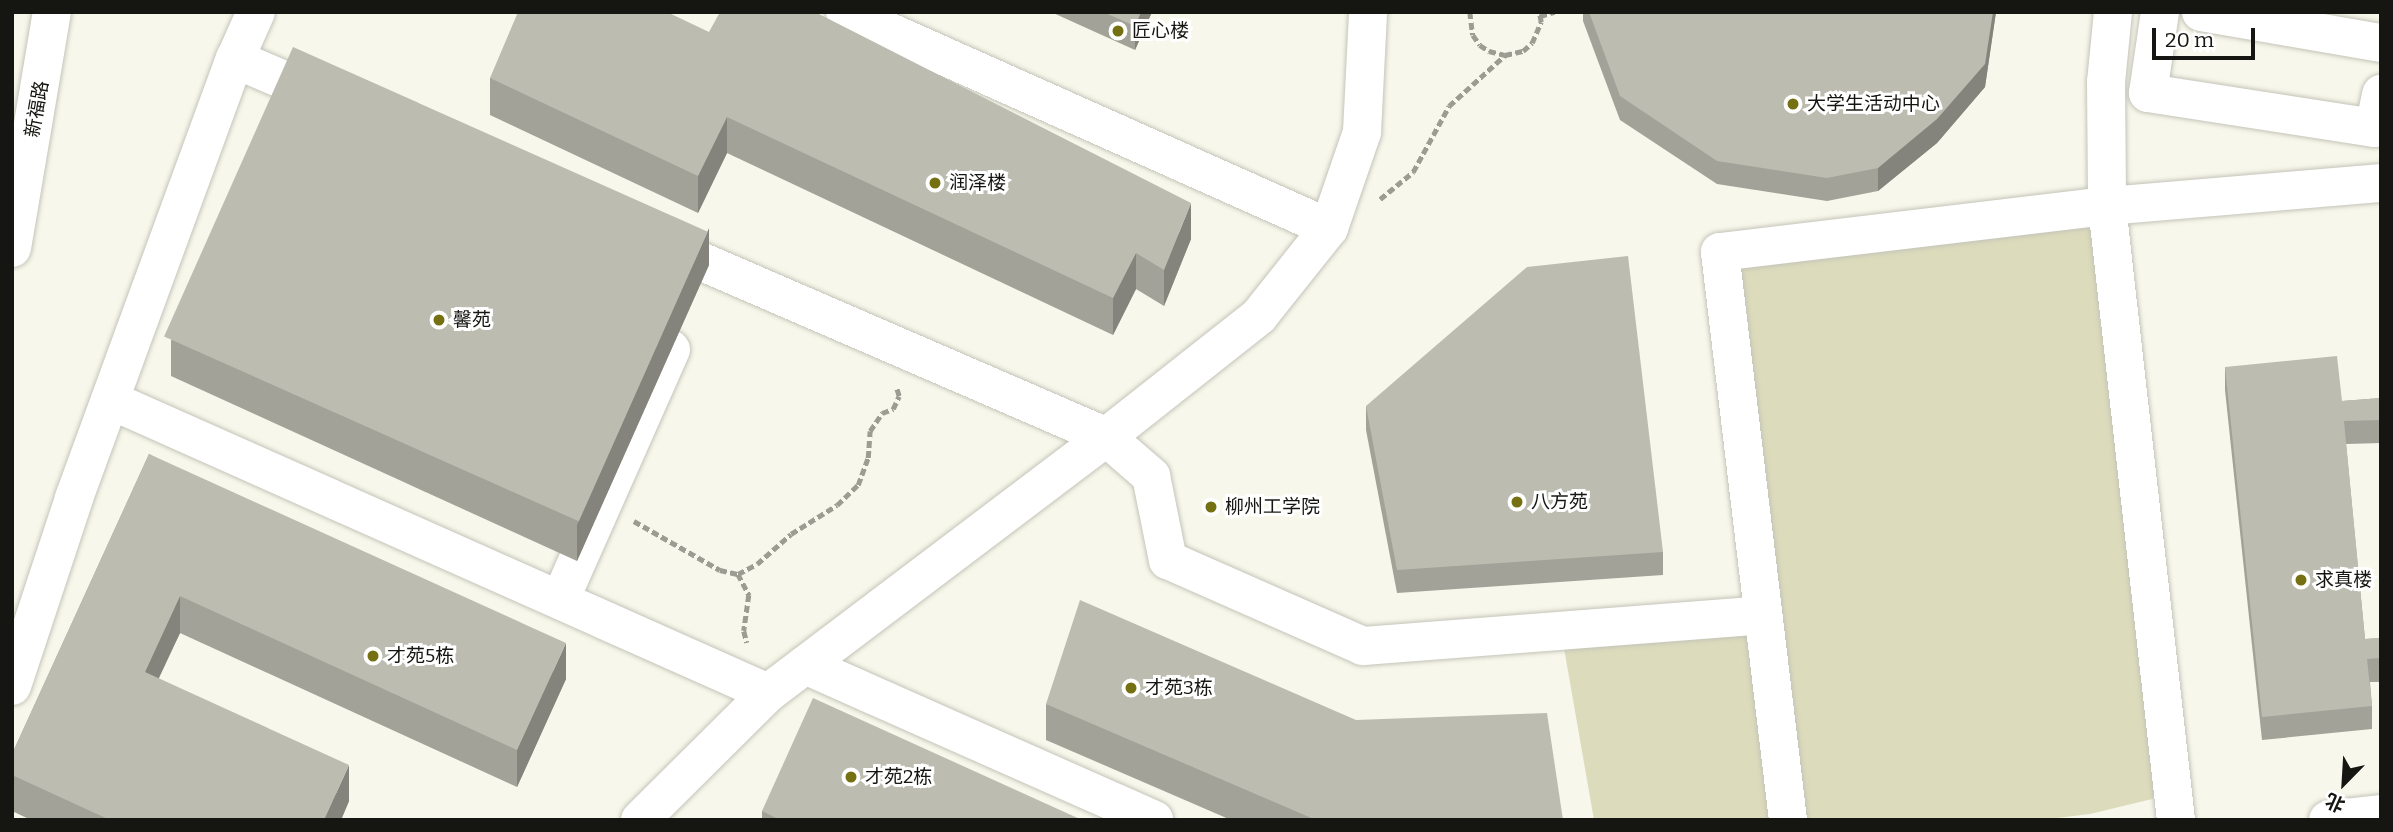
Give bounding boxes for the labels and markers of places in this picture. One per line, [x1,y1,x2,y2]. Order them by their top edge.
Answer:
place label: 匠心楼 [1132,20,1189,42]
marker: 匠心楼 [1110,23,1126,39]
place label: 大学生活动中心 [1807,93,1940,115]
marker: 大学生活动中心 [1785,96,1801,112]
place label: 润泽楼 [949,172,1006,194]
marker: 润泽楼 [927,175,943,191]
place label: 馨苑 [453,309,491,331]
marker: 馨苑 [431,312,447,328]
place label: 八方苑 [1531,491,1588,513]
marker: 八方苑 [1509,494,1525,510]
place label: 柳州工学院 [1225,496,1320,518]
marker: 柳州工学院 [1203,499,1219,515]
place label: 求真楼 [2315,569,2372,591]
marker: 求真楼 [2293,572,2309,588]
place label: 才苑5栋 [387,645,454,667]
marker: 才苑5栋 [365,648,381,664]
place label: 才苑3栋 [1145,677,1213,699]
marker: 才苑3栋 [1123,680,1139,696]
place label: 才苑2栋 [865,766,932,788]
marker: 才苑2栋 [843,769,859,785]

